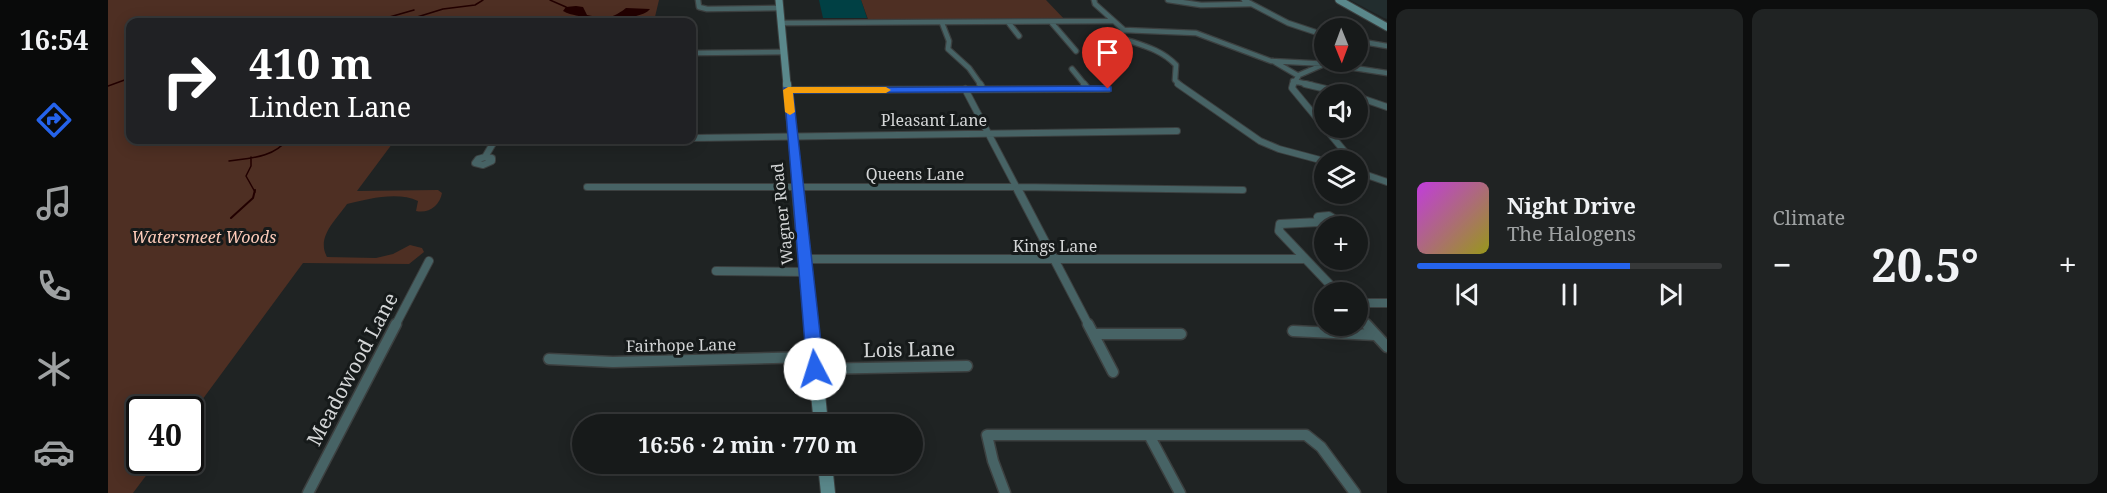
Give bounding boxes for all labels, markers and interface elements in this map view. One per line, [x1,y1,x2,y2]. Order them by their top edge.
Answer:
north arrow [1314,18,1368,72]
map controls [1314,18,1368,336]
text: 16:54 [19,21,89,58]
pin [1082,27,1133,89]
text: 410 m [249,34,373,91]
icon: arrive [1091,36,1124,69]
icon: right [150,42,228,120]
button: sound [1314,84,1368,138]
text: Linden Lane [249,88,411,125]
icon: directions [33,99,75,141]
street label: Pleasant Lane [881,109,987,131]
button: layers [1314,150,1368,204]
street label: Wagner Road [766,162,798,266]
street label: Queens Lane [866,163,964,185]
icon: music [33,182,75,224]
text: Night Drive [1507,190,1636,220]
text: Climate [1773,204,1845,231]
button: + [1314,216,1368,270]
text: The Halogens [1507,220,1636,247]
park label: Watersmeet Woods [132,226,276,248]
text: 20.5° [1871,234,1979,295]
street label: Kings Lane [1013,235,1097,257]
text: − [1773,242,1792,287]
text: + [2059,242,2077,287]
icon: phone [33,265,75,307]
icon: previous [1451,278,1484,311]
icon: pause [1553,278,1586,311]
icon: next [1654,278,1687,311]
button: − [1314,282,1368,336]
street label: Meadowood Lane [300,288,404,450]
street label: Fairhope Lane [626,333,736,357]
street label: Lois Lane [863,335,955,363]
position arrow [783,337,847,401]
icon: climate [33,348,75,390]
speed limit sign: 40 [126,396,204,474]
text: 16:56 · 2 min · 770 m [638,429,857,459]
icon: car [33,431,75,473]

